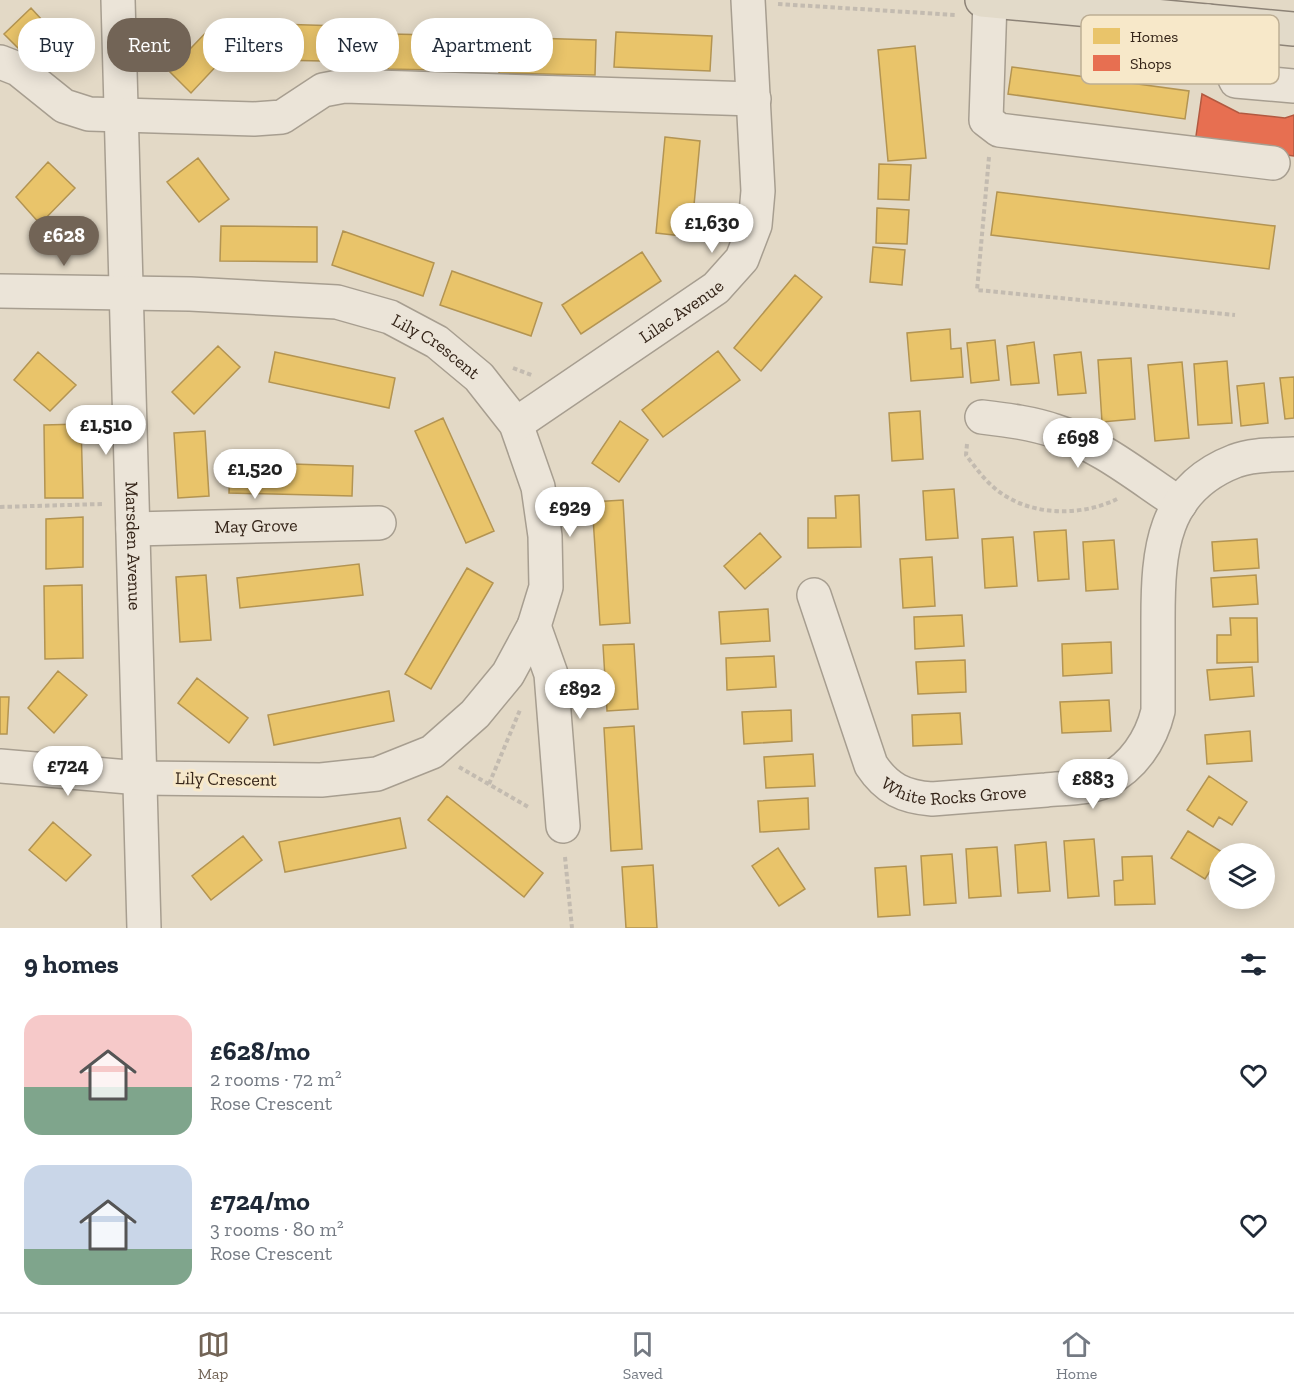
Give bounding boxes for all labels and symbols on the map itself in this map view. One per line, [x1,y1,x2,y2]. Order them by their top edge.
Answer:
legend [1081,15,1279,84]
text: Homes [1130,27,1178,46]
text: Shops [1130,54,1172,73]
pin: £1,630 [663,203,761,254]
pin: £628 [28,216,100,267]
street label: Lilac Avenue [635,276,729,348]
street label: Lily Crescent [388,309,484,384]
pin: £1,510 [57,405,155,456]
pin: £698 [1042,418,1114,469]
pin: £1,520 [206,449,304,500]
street label: Marsden Avenue [120,481,146,611]
pin: £929 [534,487,606,538]
street label: May Grove [214,514,298,538]
pin: £892 [544,669,616,720]
pin: £724 [32,746,104,797]
pin: £883 [1057,759,1129,810]
street label: Lily Crescent [175,767,277,791]
street label: White Rocks Grove [877,772,1027,810]

